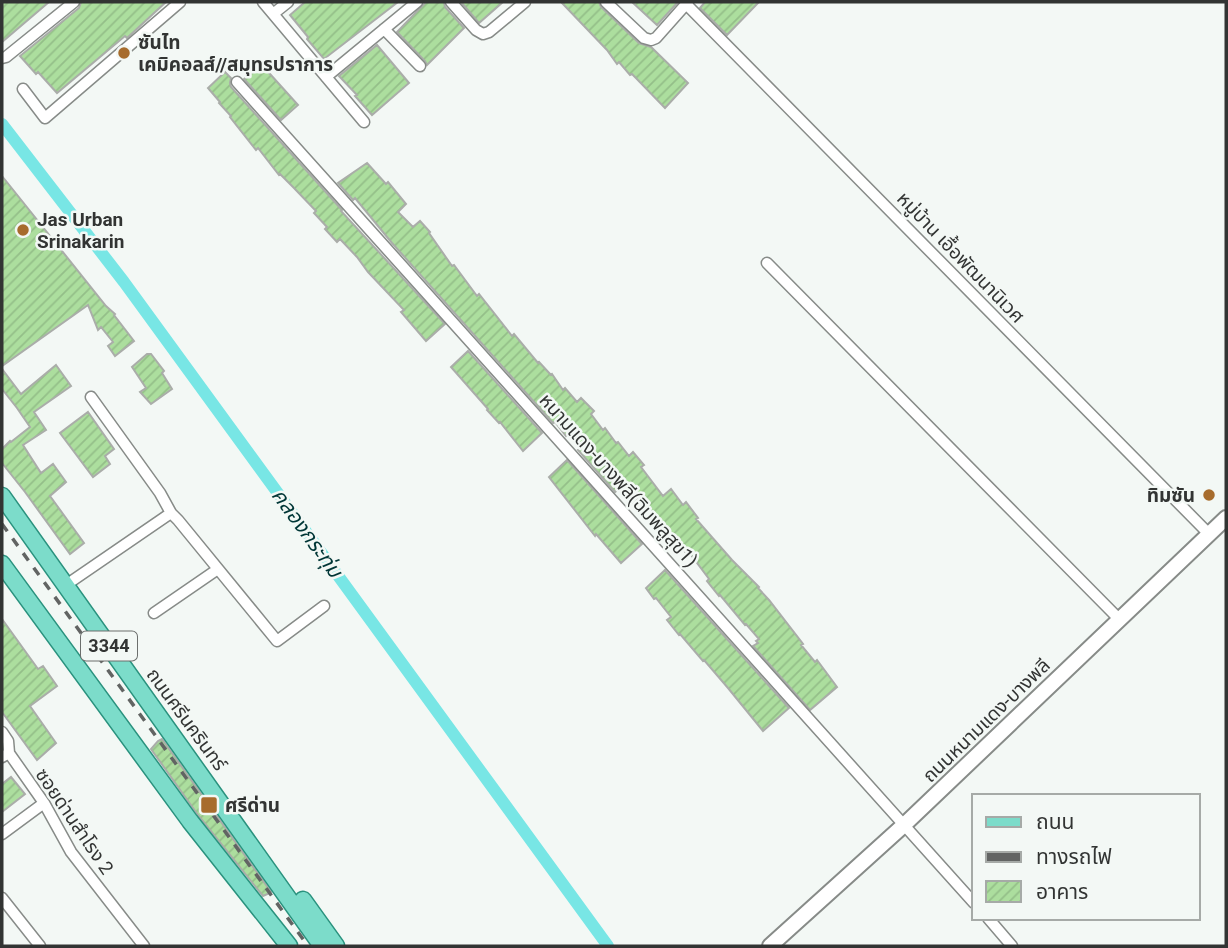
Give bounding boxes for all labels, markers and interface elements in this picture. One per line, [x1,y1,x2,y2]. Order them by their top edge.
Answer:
place label: ซันไท เคมิคอลส์//สมุทรปราการ [138,31,333,76]
marker: ซันไท เคมิคอลส์//สมุทรปราการ [116,45,132,61]
street label: หมู่บ้าน เอื้อพัฒนานิเวศ [891,186,1031,328]
place label: Jas Urban Srinakarin [37,208,124,253]
marker: Jas Urban Srinakarin [15,222,31,238]
street label: หนามแดง-บางพลี(ฉิมพลูสุข1) [534,389,703,573]
water label: คลองกระทุ่ม [266,484,348,584]
place label: ทิมซัน [1147,484,1195,507]
marker: ทิมซัน [1201,487,1217,503]
road number: 3344 [81,632,137,660]
street label: ถนนหนามแดง-บางพลี [918,654,1055,787]
street label: ถนนศรีนครินทร์ [142,664,232,776]
street label: ซอยด่านสำโรง 2 [31,764,118,879]
place label: ศรีด่าน [225,794,280,817]
legend [972,794,1200,920]
marker: ศรีด่าน [199,795,219,815]
text: ถนน [1036,810,1074,834]
text: ทางรถไฟ [1036,845,1112,869]
text: อาคาร [1036,880,1088,904]

